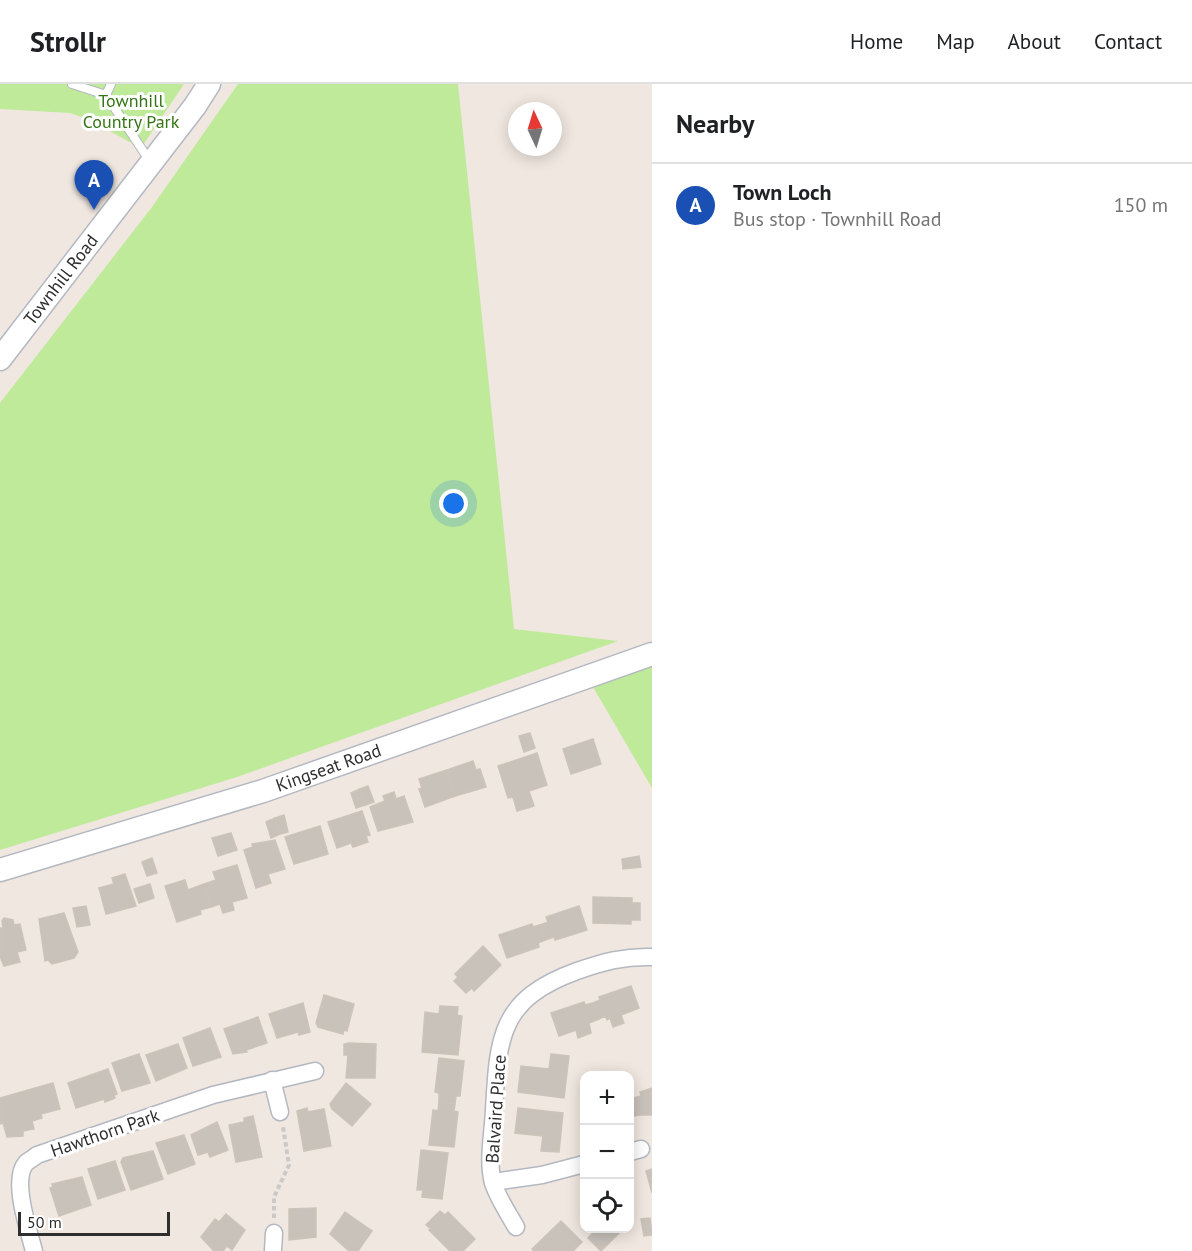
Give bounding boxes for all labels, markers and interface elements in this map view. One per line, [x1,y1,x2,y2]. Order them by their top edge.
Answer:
text: Strollr [30,23,106,60]
text: Home [850,28,903,55]
text: Map [936,28,975,55]
text: About [1008,28,1061,55]
text: Contact [1094,28,1162,55]
park label: Townhill Country Park [83,89,180,133]
north arrow [508,102,562,156]
text: Nearby [676,107,754,140]
pin: A [74,160,113,210]
text: Town Loch [733,178,832,206]
text: A [689,192,702,218]
text: 150 m [1114,192,1168,218]
text: Bus stop · Townhill Road [733,206,941,232]
street label: Townhill Road [18,230,103,329]
your location [439,489,468,518]
street label: Kingseat Road [273,738,384,797]
street label: Balvaird Place [480,1054,511,1164]
map controls [580,1071,634,1233]
button: + [580,1071,634,1125]
street label: Hawthorn Park [47,1103,163,1162]
button: − [580,1125,634,1179]
button: locate [580,1179,634,1233]
scale bar [18,1209,170,1236]
text: 50 m [27,1212,62,1232]

